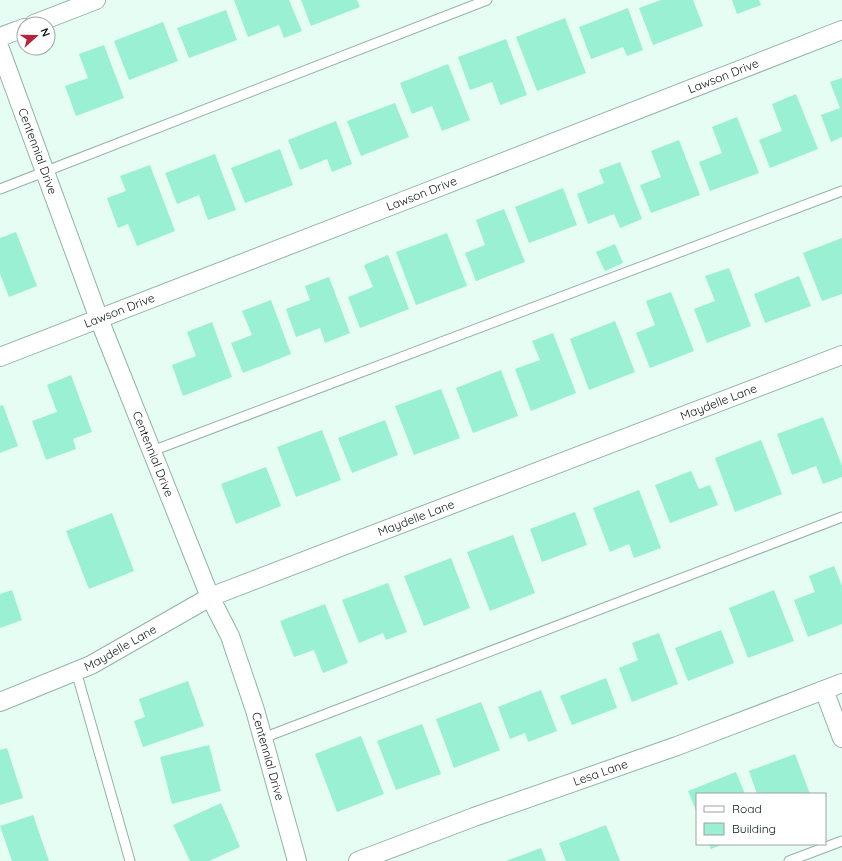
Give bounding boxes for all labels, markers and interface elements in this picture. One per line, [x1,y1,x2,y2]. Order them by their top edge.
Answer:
north arrow [16,16,56,56]
text: N [37,26,53,39]
street label: Lawson Drive [686,55,761,96]
street label: Centennial Drive [15,106,61,197]
street label: Lawson Drive [384,173,459,214]
street label: Lawson Drive [82,290,157,331]
street label: Maydelle Lane [678,380,759,423]
street label: Centennial Drive [130,409,177,499]
street label: Maydelle Lane [375,496,457,539]
street label: Maydelle Lane [82,621,159,674]
street label: Centennial Drive [249,710,288,802]
street label: Lesa Lane [571,756,630,789]
legend [696,793,826,845]
text: Road [732,801,762,816]
text: Building [732,821,776,836]

